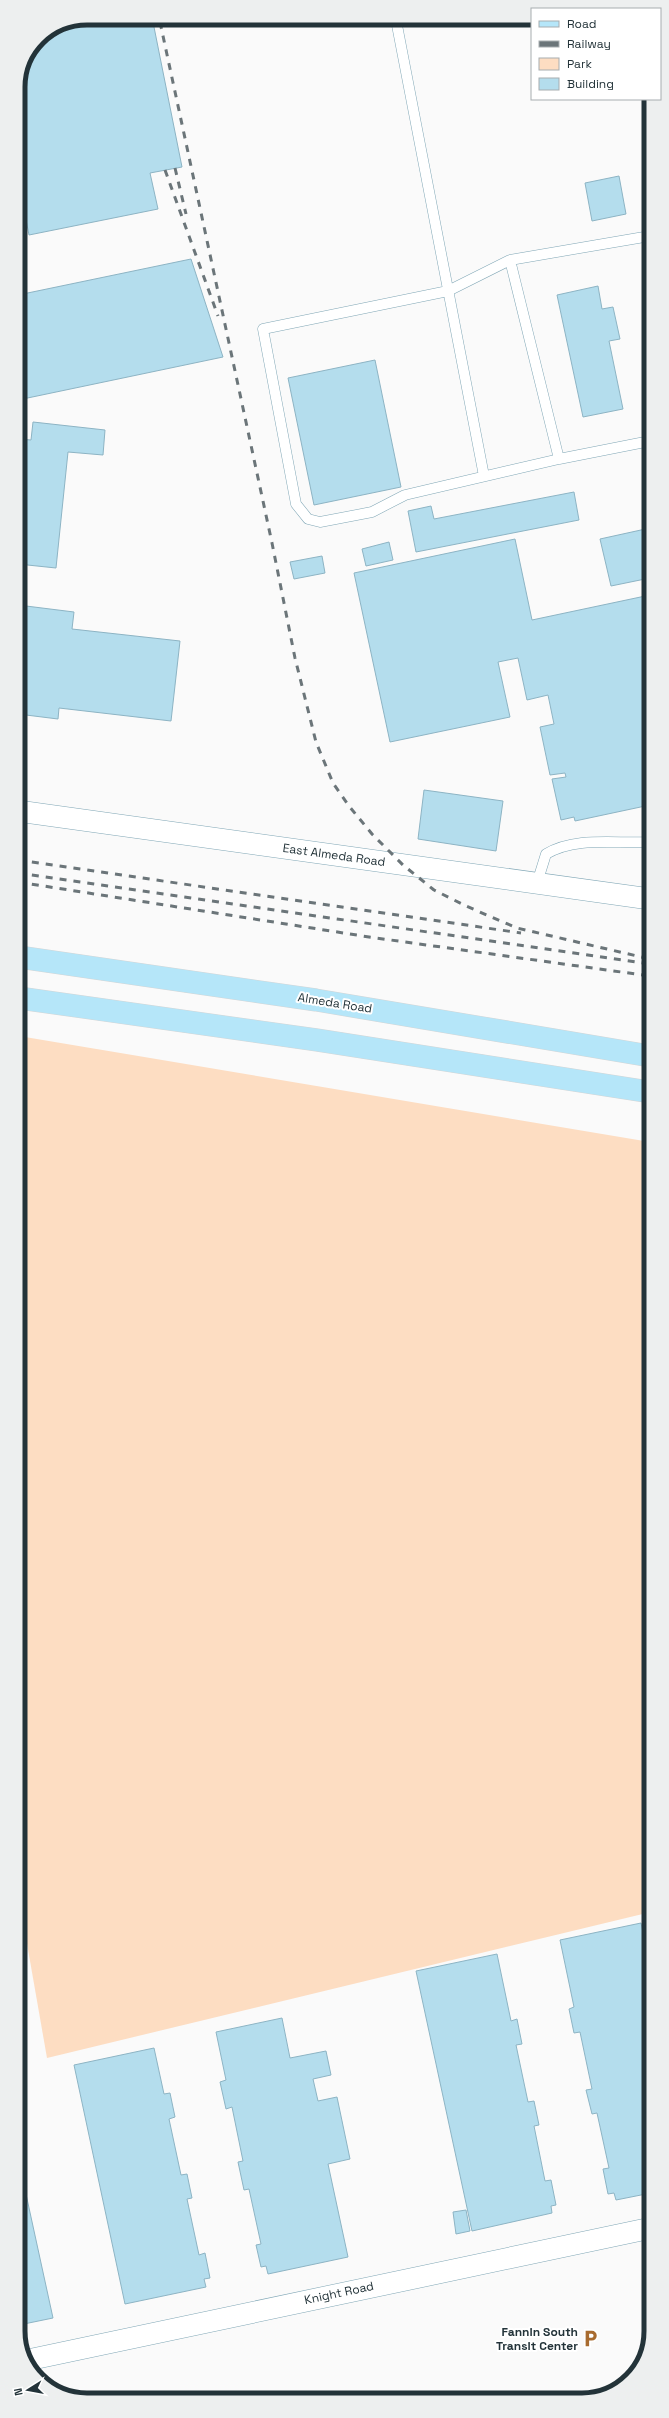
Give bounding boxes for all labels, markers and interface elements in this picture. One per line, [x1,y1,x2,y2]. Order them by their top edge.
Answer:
legend [531,8,661,100]
text: Road [567,16,596,32]
text: Railway [567,36,611,52]
text: Park [567,56,592,72]
text: Building [567,76,614,92]
street label: East Almeda Road [282,840,386,870]
street label: Almeda Road [297,989,373,1017]
street label: Knight Road [303,2278,375,2308]
place label: Fannin South Transit Center [496,2324,578,2354]
parking icon: Fannin South Transit Center [581,2329,601,2349]
north arrow [8,2370,48,2410]
text: N [11,2387,26,2397]

